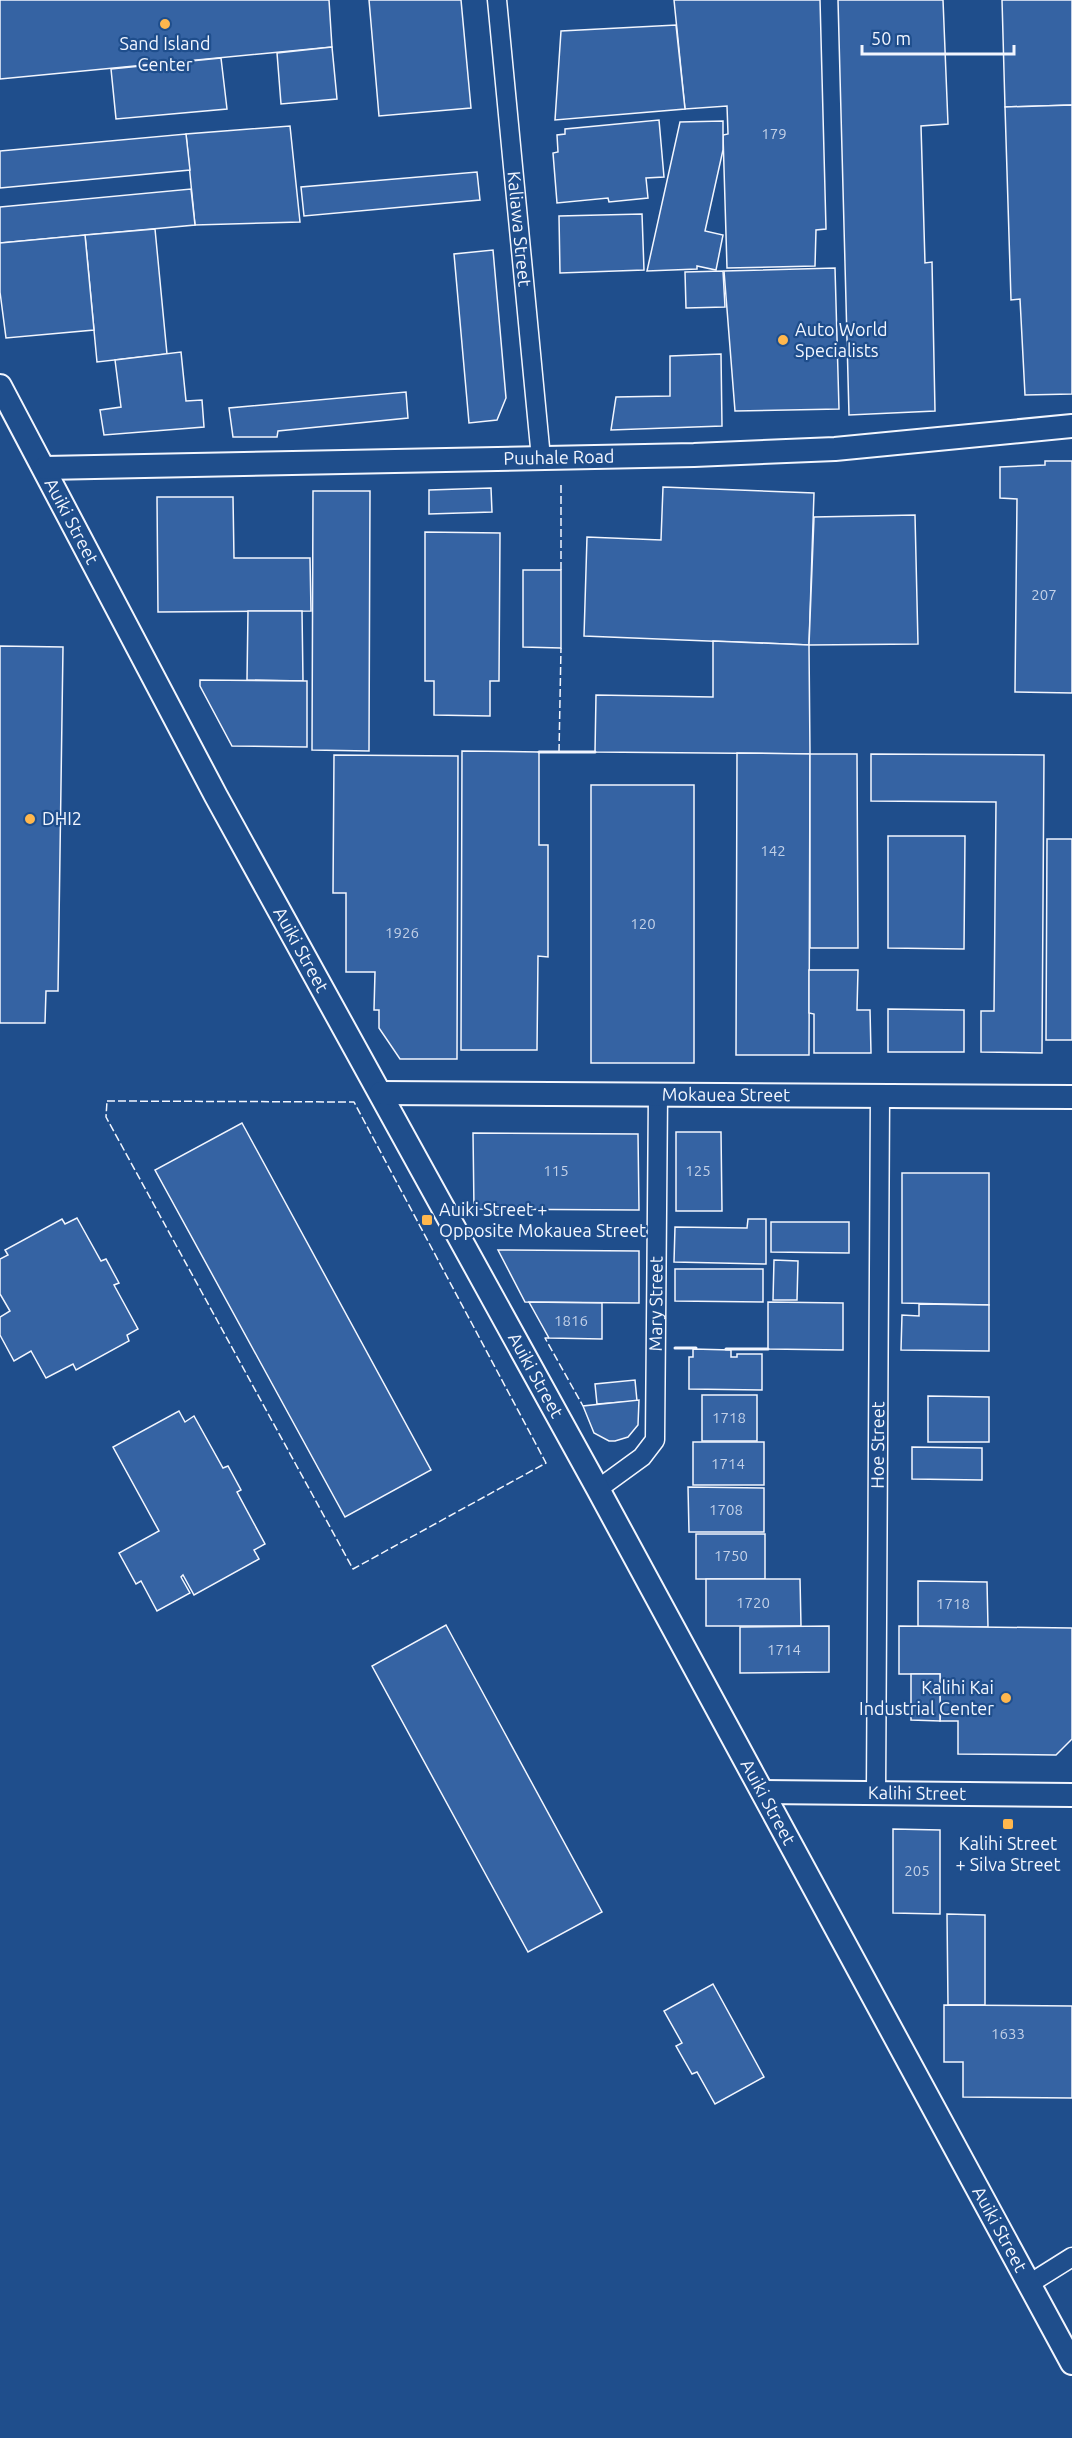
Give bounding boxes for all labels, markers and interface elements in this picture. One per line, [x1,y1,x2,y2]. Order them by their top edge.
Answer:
marker: Sand Island Center [158,17,172,31]
scale bar [862,18,1014,56]
text: 50 m [871,28,911,48]
place label: Sand Island Center [120,33,210,74]
house number: 179 [761,125,787,142]
street label: Kaliawa Street [504,170,535,288]
place label: Auto World Specialists [795,319,888,360]
marker: Auto World Specialists [776,333,790,347]
street label: Puuhale Road [503,446,615,468]
street label: Auiki Street [41,475,103,567]
house number: 207 [1031,586,1057,603]
place label: DHI2 [42,808,82,828]
marker: DHI2 [23,812,37,826]
house number: 142 [760,842,786,859]
street label: Auiki Street [270,903,333,995]
house number: 120 [630,915,656,932]
house number: 1926 [385,924,419,941]
street label: Mokauea Street [662,1084,790,1104]
house number: 115 [543,1162,569,1179]
house number: 125 [685,1162,711,1179]
place label: Auiki Street + Opposite Mokauea Street [439,1199,646,1240]
marker: Auiki Street + Opposite Mokauea Street [420,1213,434,1227]
street label: Mary Street [645,1256,666,1352]
house number: 1816 [554,1312,588,1329]
street label: Auiki Street [505,1329,568,1421]
street label: Hoe Street [867,1401,887,1489]
house number: 1718 [712,1409,746,1426]
house number: 1714 [711,1455,745,1472]
house number: 1708 [709,1501,743,1518]
house number: 1750 [714,1547,748,1564]
house number: 1720 [736,1594,770,1611]
house number: 1718 [936,1595,970,1612]
house number: 1714 [767,1641,801,1658]
place label: Kalihi Kai Industrial Center [859,1677,994,1718]
marker: Kalihi Kai Industrial Center [999,1691,1013,1705]
street label: Auiki Street [737,1756,800,1848]
street label: Kalihi Street [868,1782,966,1803]
marker: Kalihi Street + Silva Street [1001,1817,1015,1831]
place label: Kalihi Street + Silva Street [955,1833,1061,1874]
house number: 205 [904,1862,930,1879]
house number: 1633 [991,2025,1025,2042]
street label: Auiki Street [969,2183,1032,2275]

